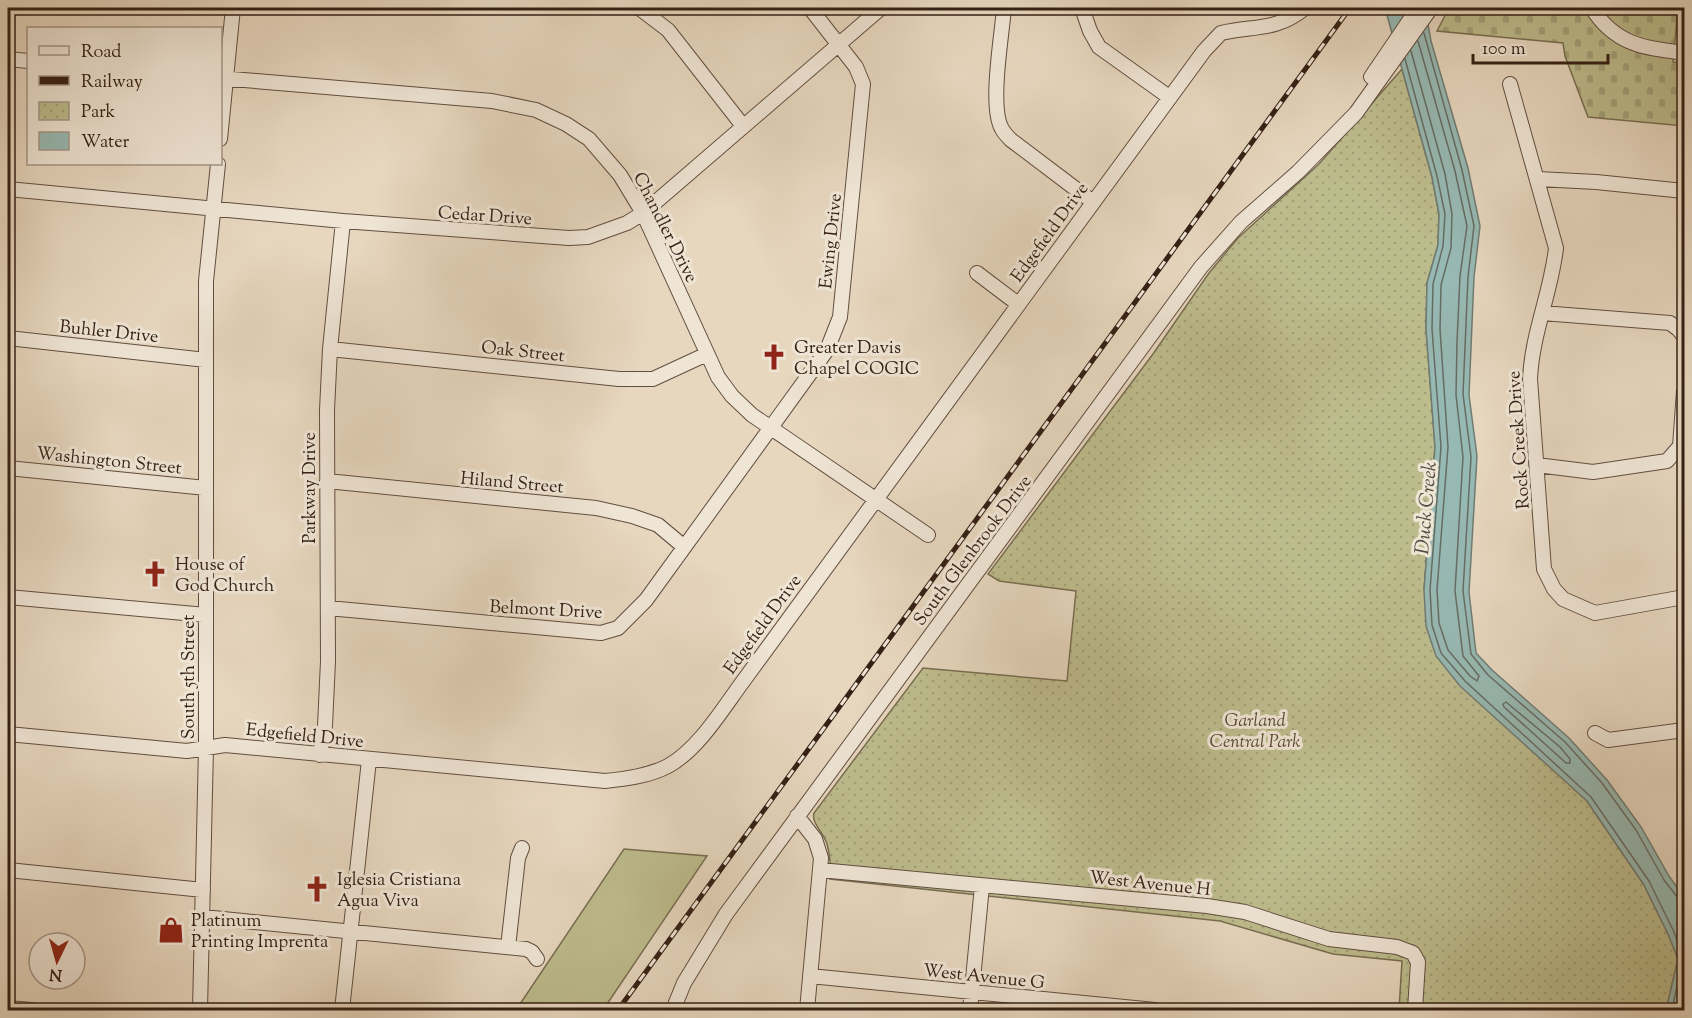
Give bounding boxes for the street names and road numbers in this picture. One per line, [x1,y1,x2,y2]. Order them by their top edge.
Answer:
street label: Chandler Drive [625,168,703,288]
street label: Edgefield Drive [1005,178,1096,289]
street label: Ewing Drive [814,192,850,290]
street label: Cedar Drive [437,201,533,233]
street label: Buhler Drive [58,315,160,351]
street label: Oak Street [480,336,566,370]
street label: Rock Creek Drive [1502,370,1538,510]
street label: Parkway Drive [298,432,324,544]
street label: Washington Street [35,441,183,483]
street label: Hiland Street [459,467,565,501]
street label: South Glenbrook Drive [908,470,1039,632]
street label: Edgefield Drive [718,570,809,681]
street label: Belmont Drive [489,595,603,627]
street label: South 5th Street [177,615,203,739]
street label: Edgefield Drive [245,718,365,756]
street label: West Avenue H [1088,866,1212,904]
street label: West Avenue G [922,959,1046,997]

